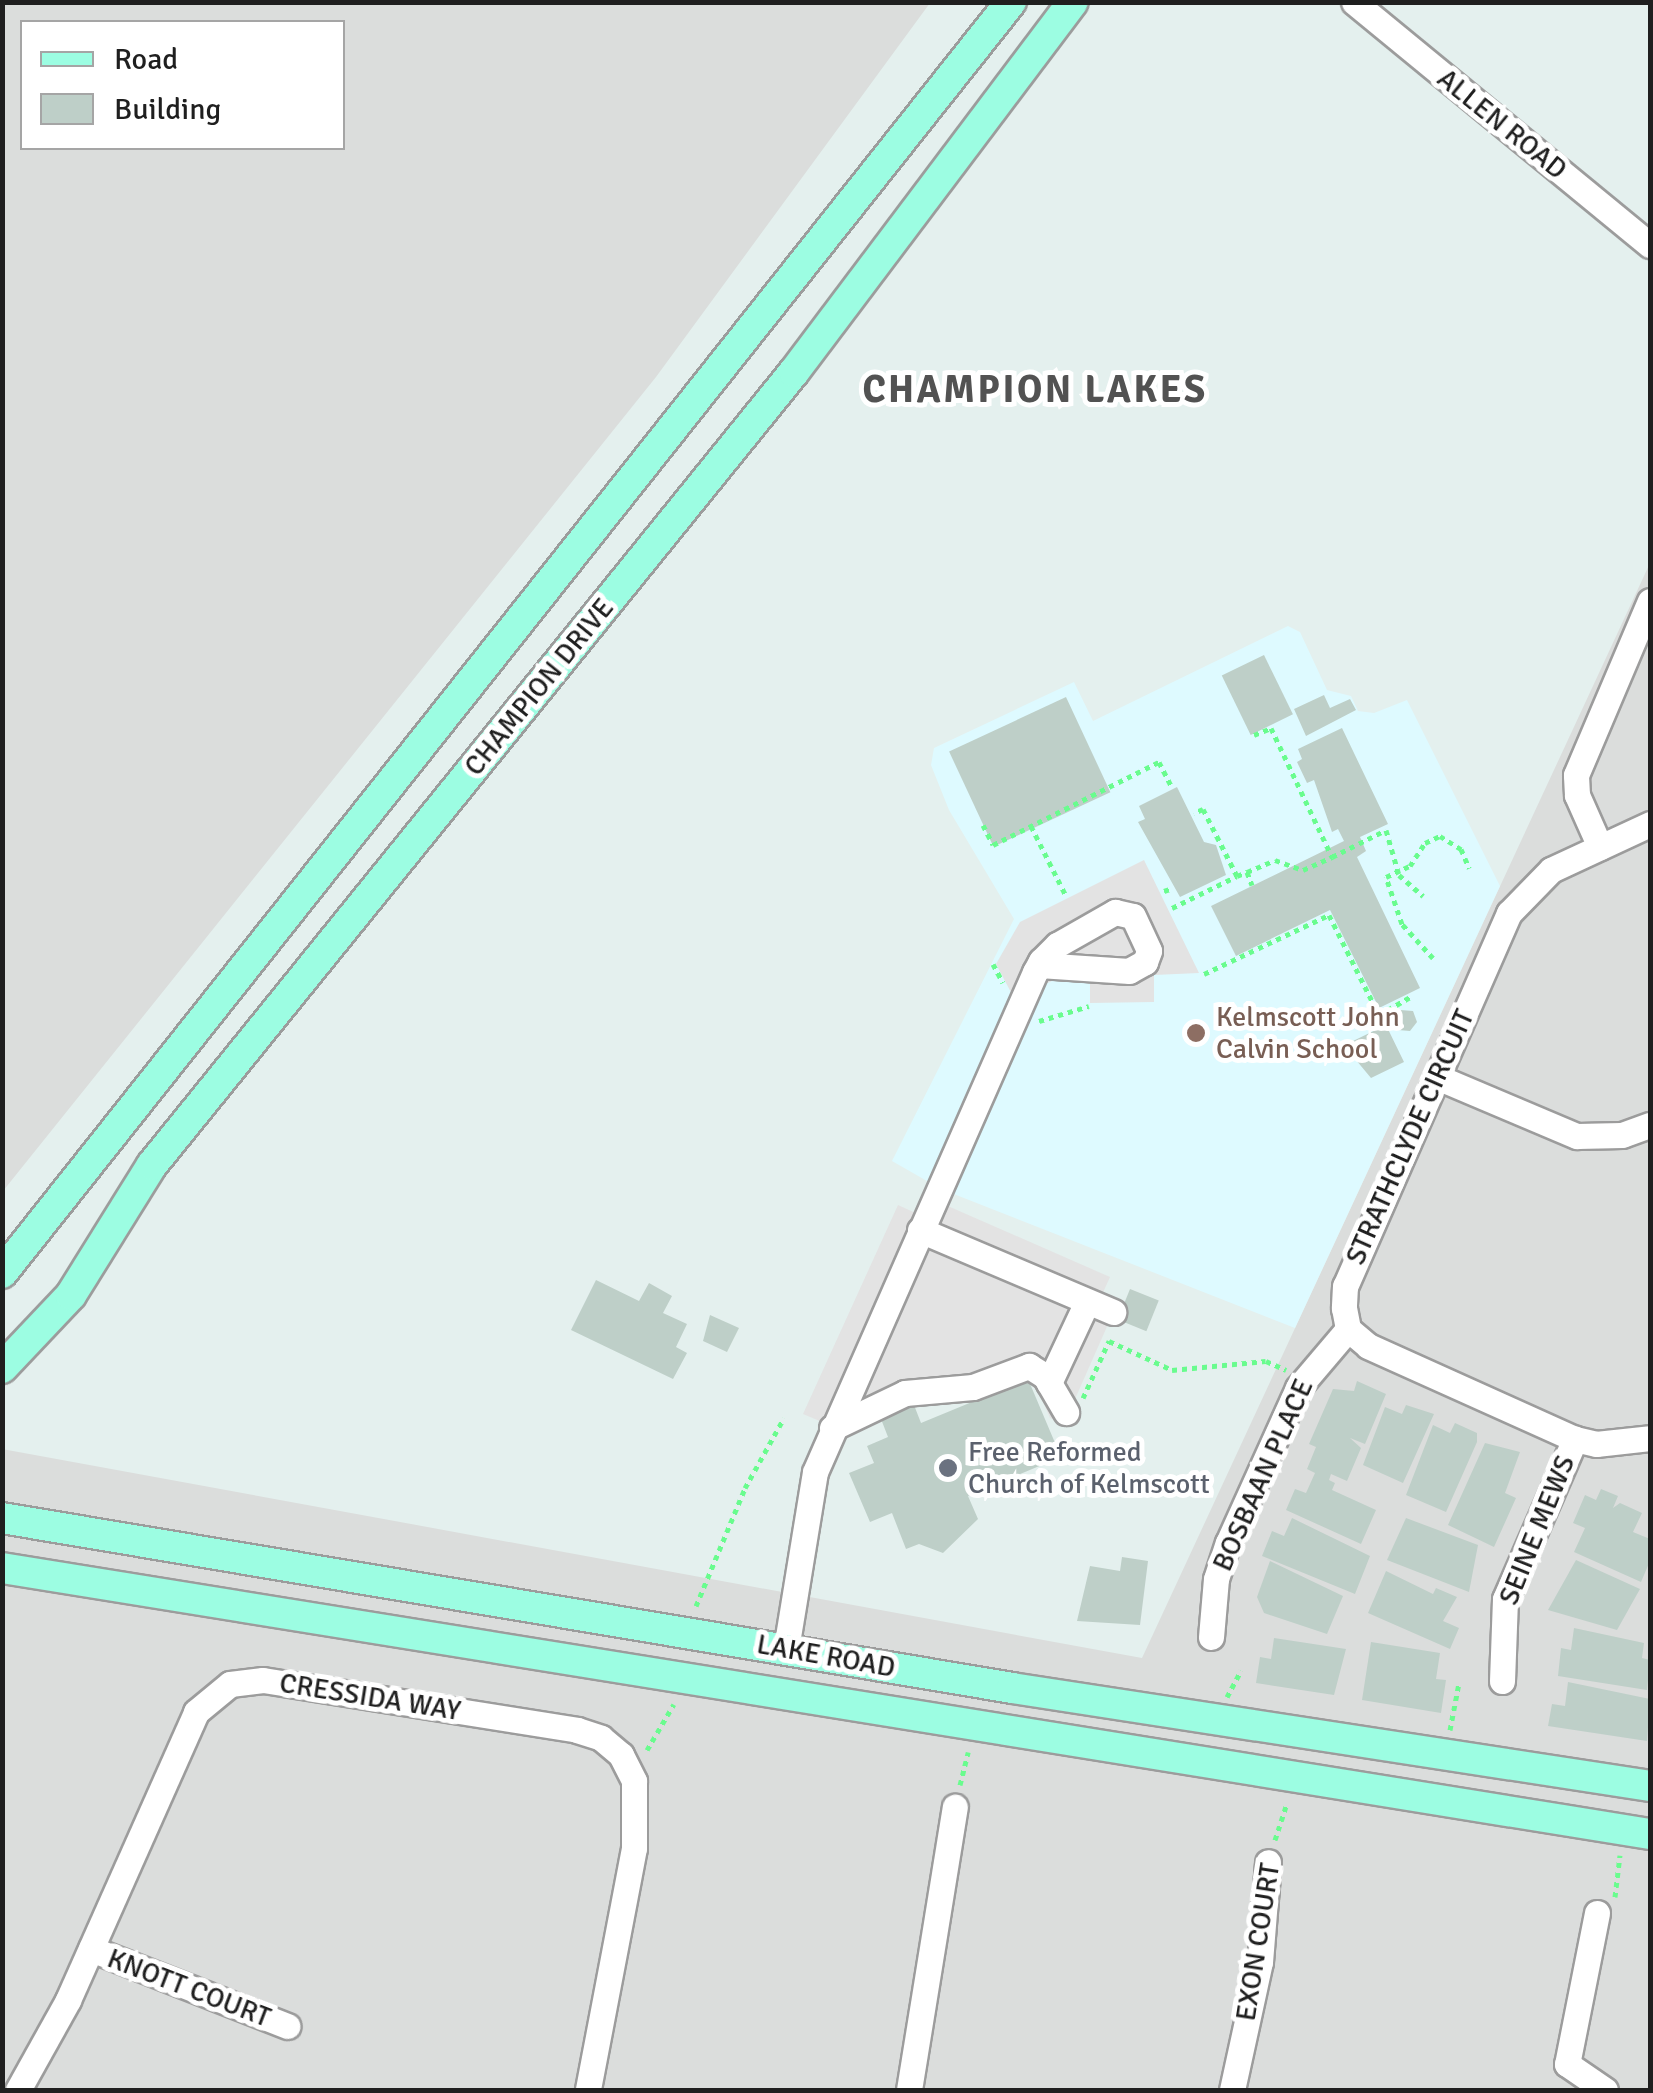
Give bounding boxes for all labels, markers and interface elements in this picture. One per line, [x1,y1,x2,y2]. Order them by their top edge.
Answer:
legend [20,20,345,150]
text: Road [114,41,178,78]
street label: ALLEN ROAD [1431,62,1573,186]
text: Building [114,91,221,128]
district label: CHAMPION LAKES [862,367,1208,413]
street label: CHAMPION DRIVE [457,592,621,782]
place label: Kelmscott John Calvin School [1216,1000,1400,1066]
street label: STRATHCLYDE CIRCUIT [1339,1004,1481,1270]
marker: Kelmscott John Calvin School [1185,1022,1207,1044]
street label: BOSBAAN PLACE [1206,1374,1320,1576]
place label: Free Reformed Church of Kelmscott [968,1435,1210,1501]
street label: SEINE MEWS [1492,1450,1582,1610]
marker: Free Reformed Church of Kelmscott [937,1457,959,1479]
street label: LAKE ROAD [754,1627,898,1685]
street label: CRESSIDA WAY [277,1666,463,1728]
street label: EXON COURT [1229,1861,1287,2023]
street label: KNOTT COURT [103,1941,275,2035]

